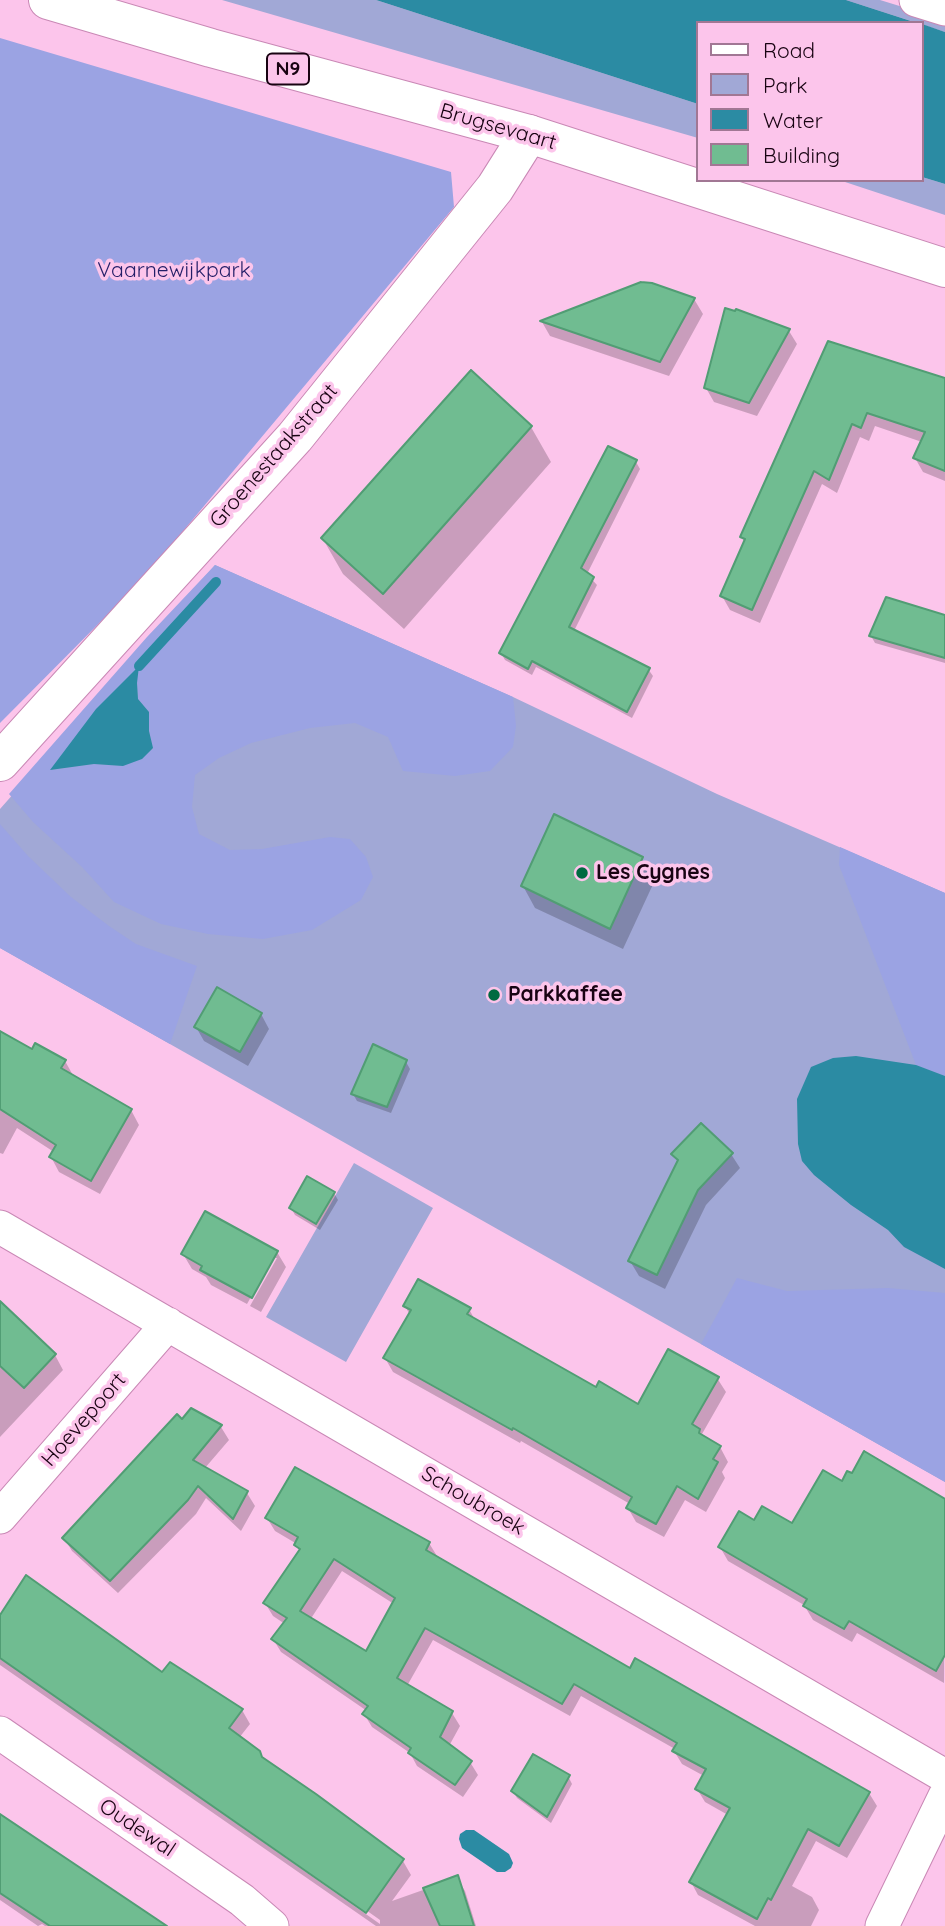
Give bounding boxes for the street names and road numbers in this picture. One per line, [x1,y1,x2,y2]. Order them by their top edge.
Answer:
road number: N9 [267,54,309,85]
street label: Brugsevaart [437,98,559,156]
street label: Groenestaakstraat [205,379,343,533]
street label: Hoevepoort [37,1368,131,1472]
street label: Schoubroek [417,1461,529,1541]
street label: Oudewal [94,1793,180,1863]

